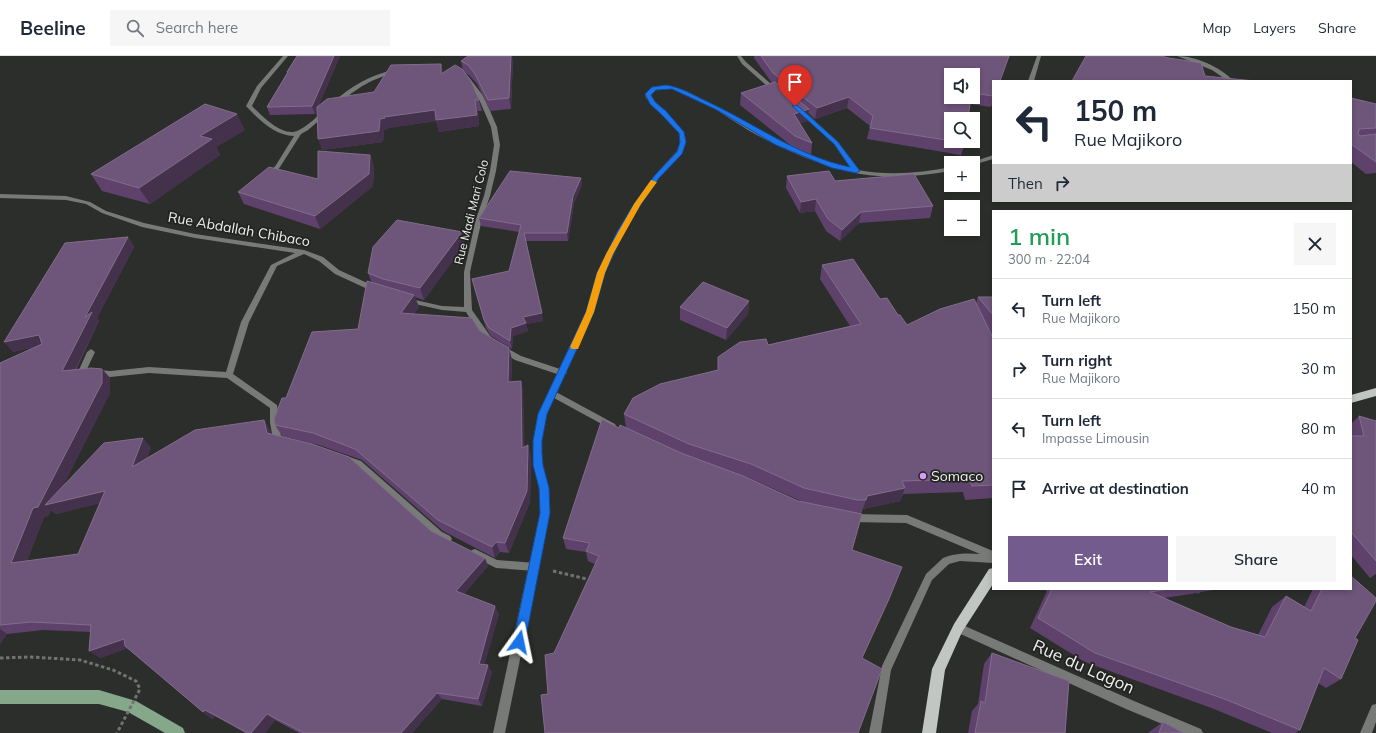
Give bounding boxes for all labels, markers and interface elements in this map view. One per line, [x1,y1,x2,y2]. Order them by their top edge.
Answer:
search box [110,10,390,46]
text: Beeline [20,16,86,40]
icon: search [124,17,146,39]
text: Search here [156,18,238,37]
text: Map [1202,19,1231,37]
text: Layers [1253,19,1296,37]
text: Share [1318,19,1356,37]
pin [778,65,812,106]
map controls [944,68,980,236]
button: sound [944,68,980,104]
icon: arrive [784,71,806,93]
text: 150 m [1074,93,1157,128]
icon: left [1008,96,1060,148]
button: search [944,112,980,148]
text: Rue Majikoro [1074,128,1182,151]
button: + [944,156,980,192]
street label: Rue Madi Mari Colo [451,158,491,266]
icon: right [1051,172,1073,194]
text: Then [1008,174,1043,193]
button: − [944,200,980,236]
street label: Rue Abdallah Chibaco [166,208,312,250]
text: 1 min [1008,221,1070,251]
button: close [1294,223,1336,265]
text: 300 m · 22:04 [1008,251,1090,267]
text: Turn left [1042,291,1101,310]
icon: left [1008,298,1030,320]
text: 150 m [1292,299,1336,318]
text: Rue Majikoro [1042,310,1120,326]
text: Turn right [1042,351,1112,370]
icon: right [1008,358,1030,380]
text: 30 m [1301,359,1336,378]
text: Rue Majikoro [1042,370,1120,386]
text: Turn left [1042,411,1101,430]
icon: left [1008,418,1030,440]
text: 80 m [1301,419,1336,438]
text: Impasse Limousin [1042,430,1149,446]
place label: Somaco [931,467,983,485]
marker: Somaco [918,471,928,481]
icon: arrive [1008,478,1030,500]
text: Arrive at destination [1042,479,1189,498]
text: 40 m [1301,479,1336,498]
button: Exit [1008,536,1168,582]
button: Share [1176,536,1336,582]
position arrow [498,621,540,663]
street label: Rue du Lagon [1030,634,1138,698]

